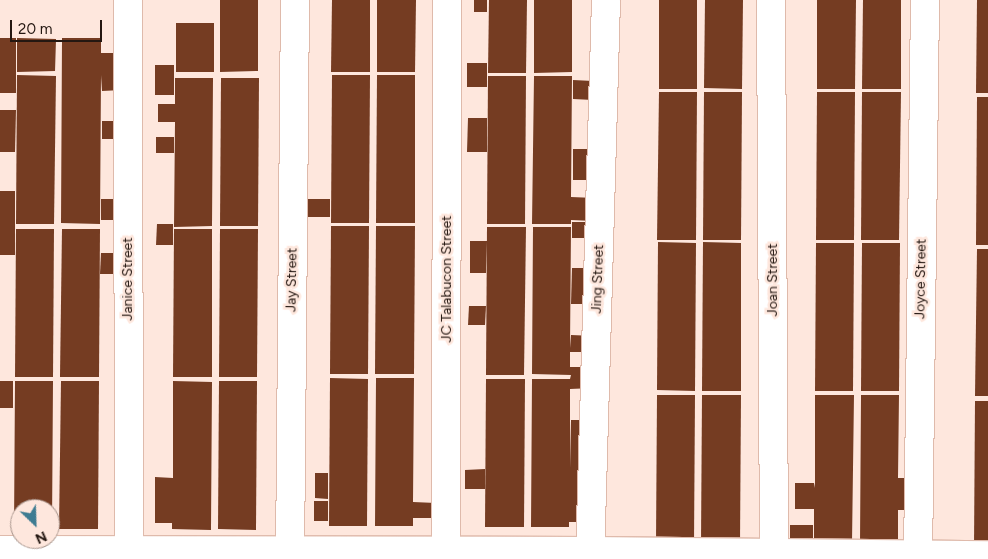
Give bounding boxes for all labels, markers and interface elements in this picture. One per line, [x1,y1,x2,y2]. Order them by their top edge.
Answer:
scale bar [12,10,105,42]
text: 20 m [18,20,52,38]
street label: JC Talabucon Street [439,215,455,343]
street label: Janice Street [120,237,136,321]
street label: Joyce Street [912,239,930,319]
street label: Jing Street [588,244,608,314]
street label: Joan Street [765,244,781,316]
street label: Jay Street [283,248,301,312]
north arrow [10,499,60,549]
text: N [33,527,49,547]

